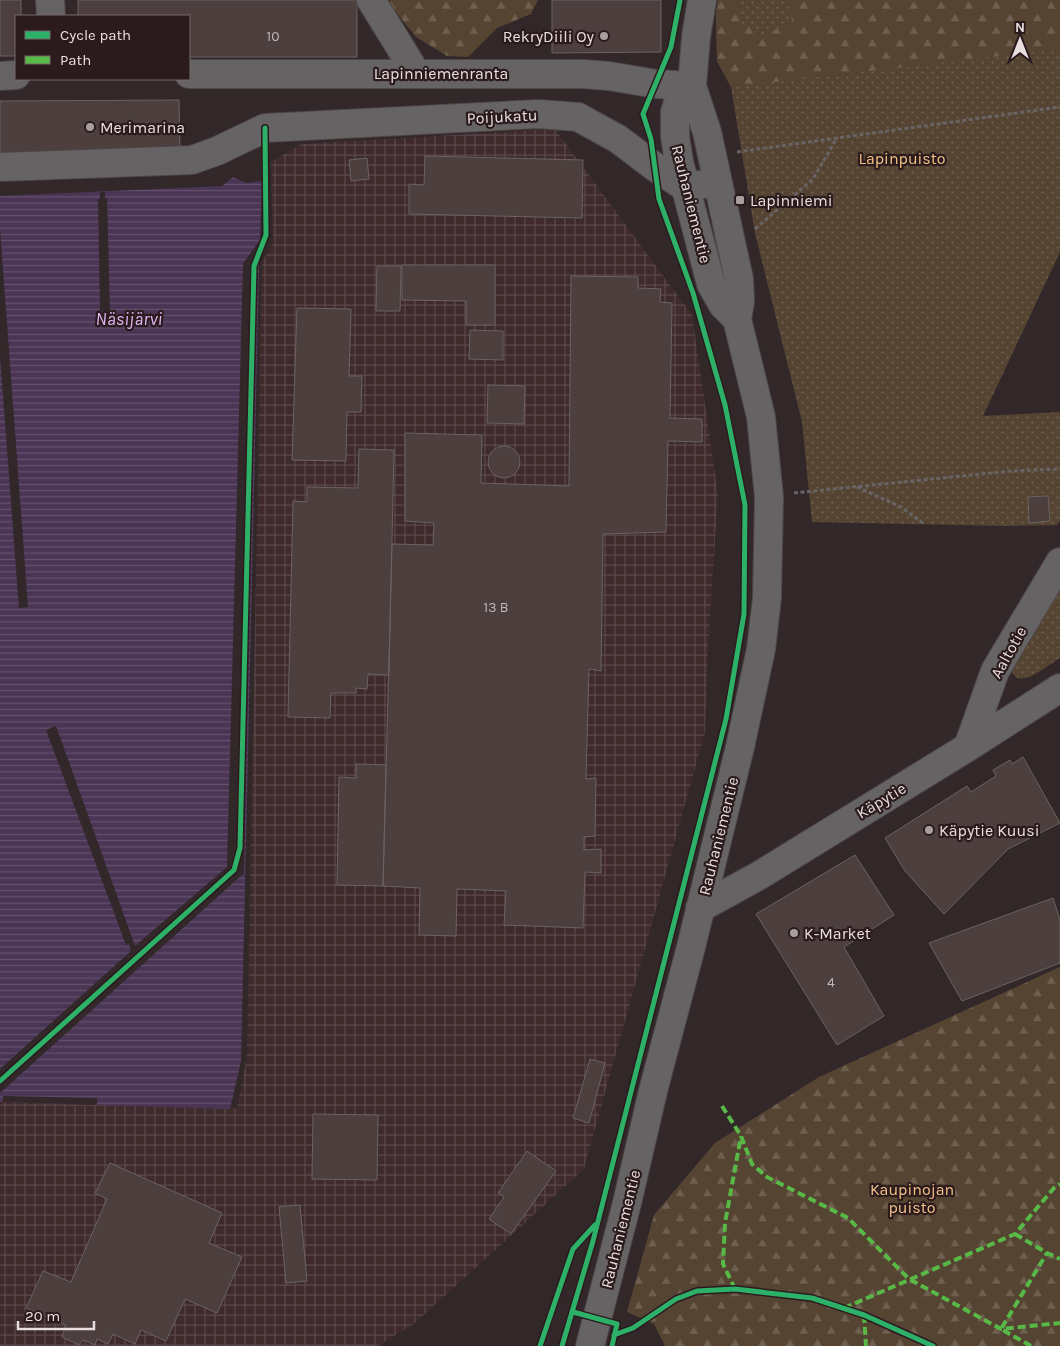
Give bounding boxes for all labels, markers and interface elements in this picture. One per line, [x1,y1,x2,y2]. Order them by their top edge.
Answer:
legend [15,15,190,80]
north arrow [995,15,1045,65]
text: N [1015,19,1025,36]
text: Cycle path [60,26,131,44]
place label: RekryDiili Oy [503,27,595,46]
house number: 10 [267,28,279,45]
marker: RekryDiili Oy [598,30,610,42]
text: Path [60,51,91,69]
street label: Lapinniemenranta [374,64,508,83]
street label: Poijukatu [466,105,538,128]
place label: Merimarina [100,118,185,137]
marker: Merimarina [84,121,96,133]
street label: Rauhaniementie [668,143,715,265]
park label: Lapinpuisto [858,149,946,168]
place label: Lapinniemi [750,191,832,210]
marker: Lapinniemi [734,194,746,206]
water label: Näsijärvi [96,308,163,330]
house number: 13 B [484,599,508,616]
street label: Aaltotie [986,623,1030,681]
street label: Rauhaniementie [695,775,742,897]
street label: Käpytie [853,778,909,823]
place label: Käpytie Kuusi [939,821,1039,840]
marker: Käpytie Kuusi [923,824,935,836]
place label: K-Market [804,924,871,943]
marker: K-Market [788,927,800,939]
house number: 4 [827,974,835,991]
street label: Rauhaniementie [597,1168,644,1290]
park label: Kaupinojan puisto [870,1180,954,1217]
scale bar [18,1298,94,1330]
text: 20 m [25,1307,60,1325]

